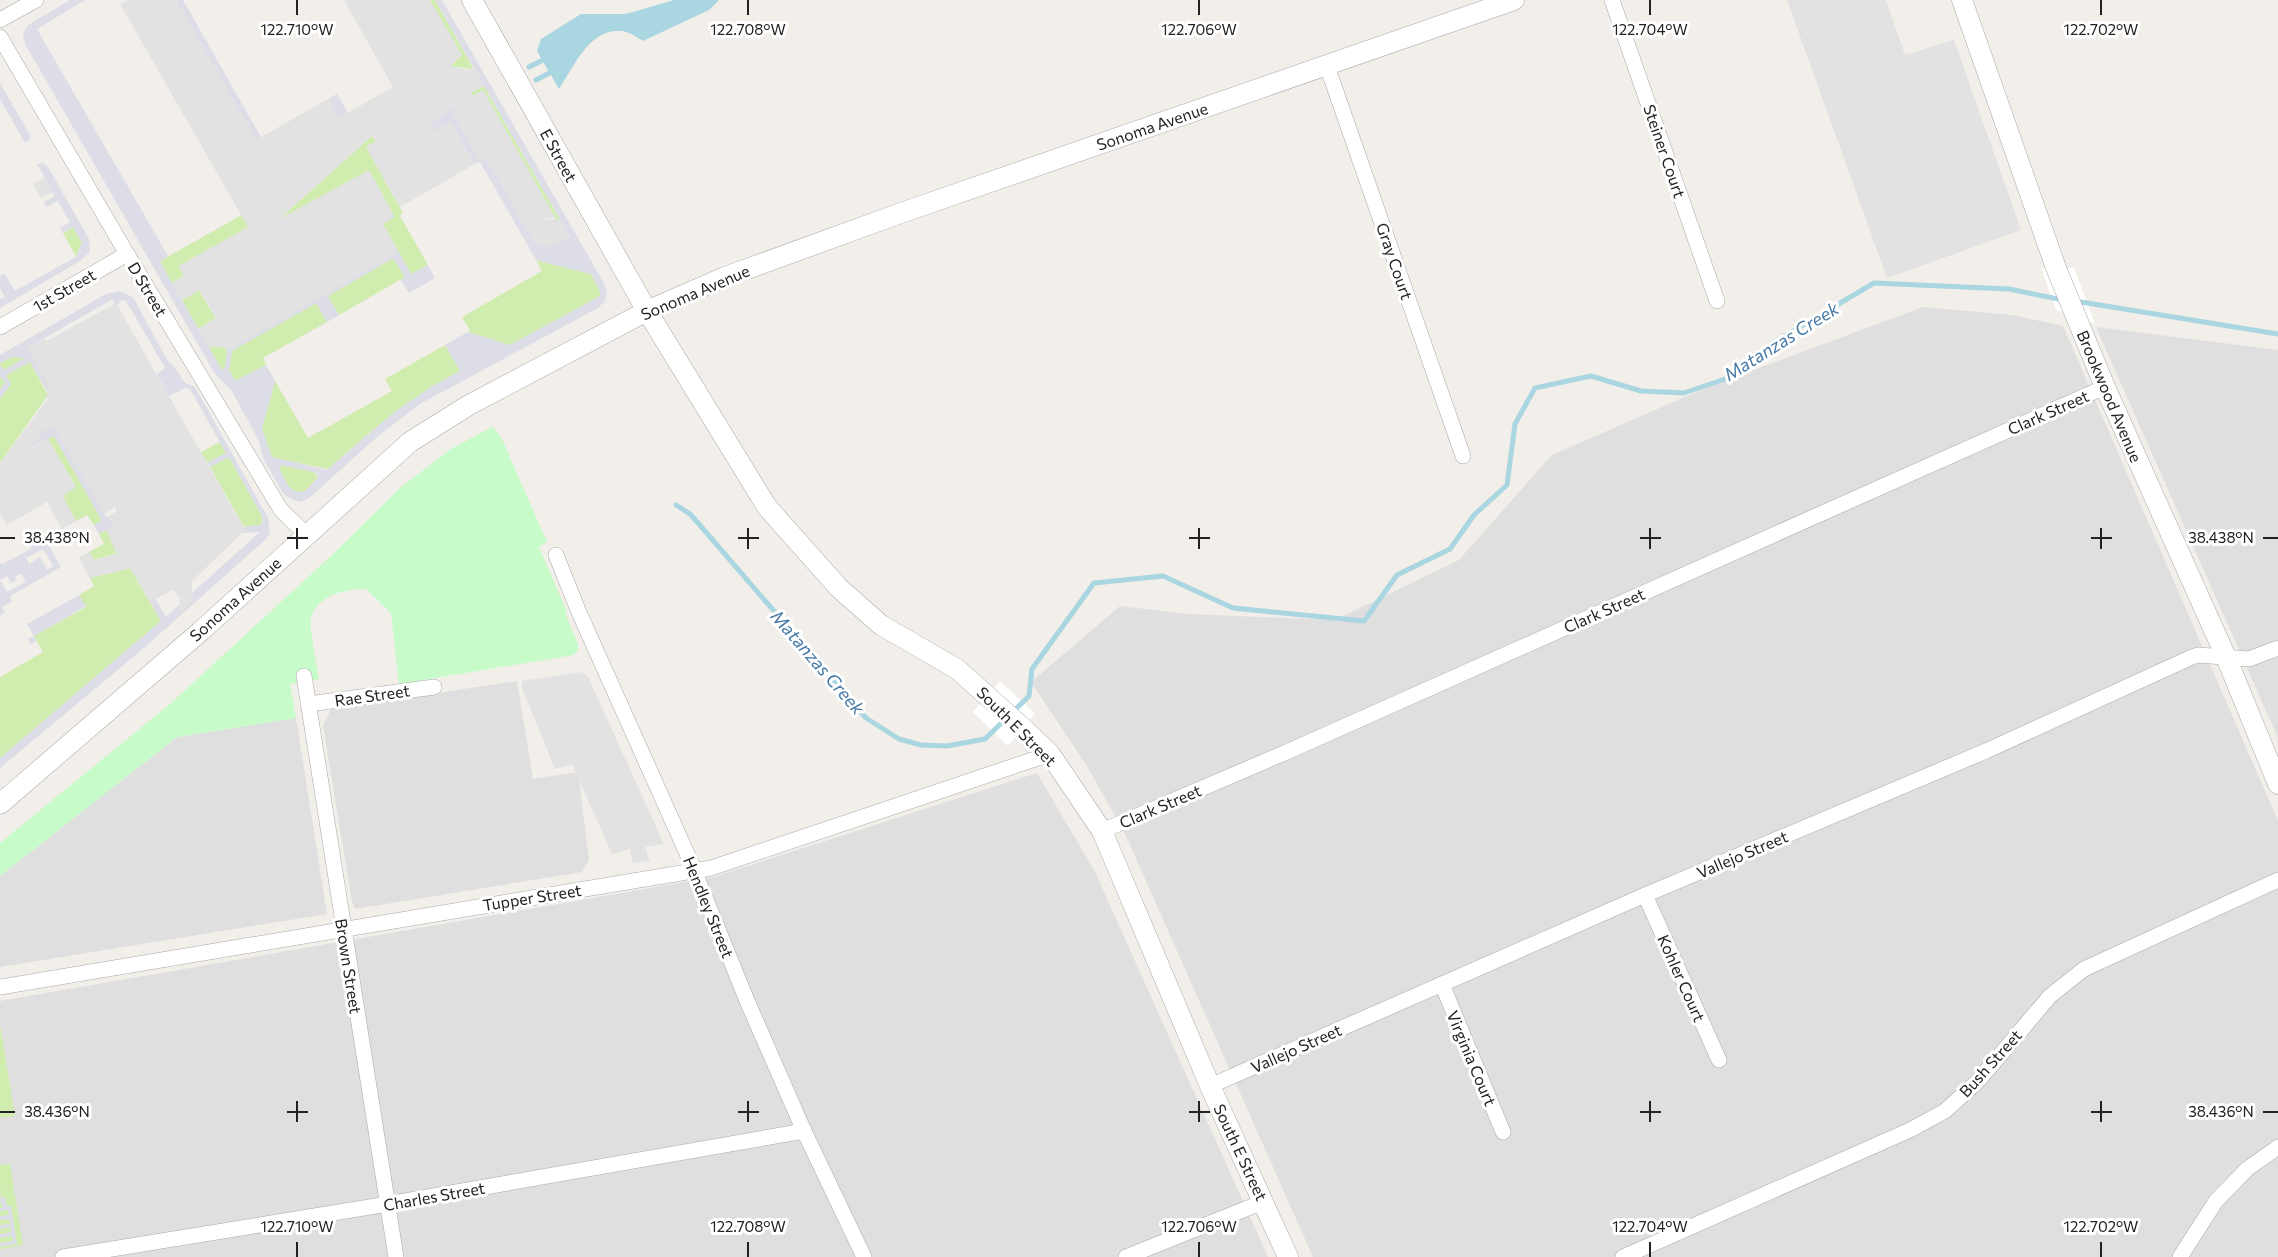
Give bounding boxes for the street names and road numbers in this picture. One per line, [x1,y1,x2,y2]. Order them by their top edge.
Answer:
street label: Sonoma Avenue [1094,98,1210,154]
street label: Steiner Court [1640,102,1690,201]
street label: E Street [537,125,582,185]
street label: Gray Court [1373,220,1417,302]
street label: D Street [124,258,172,320]
street label: Sonoma Avenue [638,261,752,323]
street label: 1st Street [29,264,99,315]
street label: Brookwood Avenue [2074,327,2146,465]
street label: Clark Street [2005,386,2092,438]
street label: Sonoma Avenue [185,553,285,645]
street label: Clark Street [1561,584,1648,636]
street label: Rae Street [333,680,411,710]
street label: South E Street [973,682,1061,770]
street label: Clark Street [1116,780,1204,832]
street label: Vallejo Street [1694,826,1791,882]
street label: Hendley Street [680,854,738,961]
street label: Tupper Street [481,880,583,914]
street label: Brown Street [332,917,366,1015]
street label: Kohler Court [1654,932,1710,1025]
street label: Virginia Court [1443,1008,1501,1109]
street label: Vallejo Street [1248,1019,1345,1076]
street label: Bush Street [1955,1025,2025,1101]
street label: South E Street [1210,1101,1272,1204]
street label: Charles Street [382,1178,487,1214]

